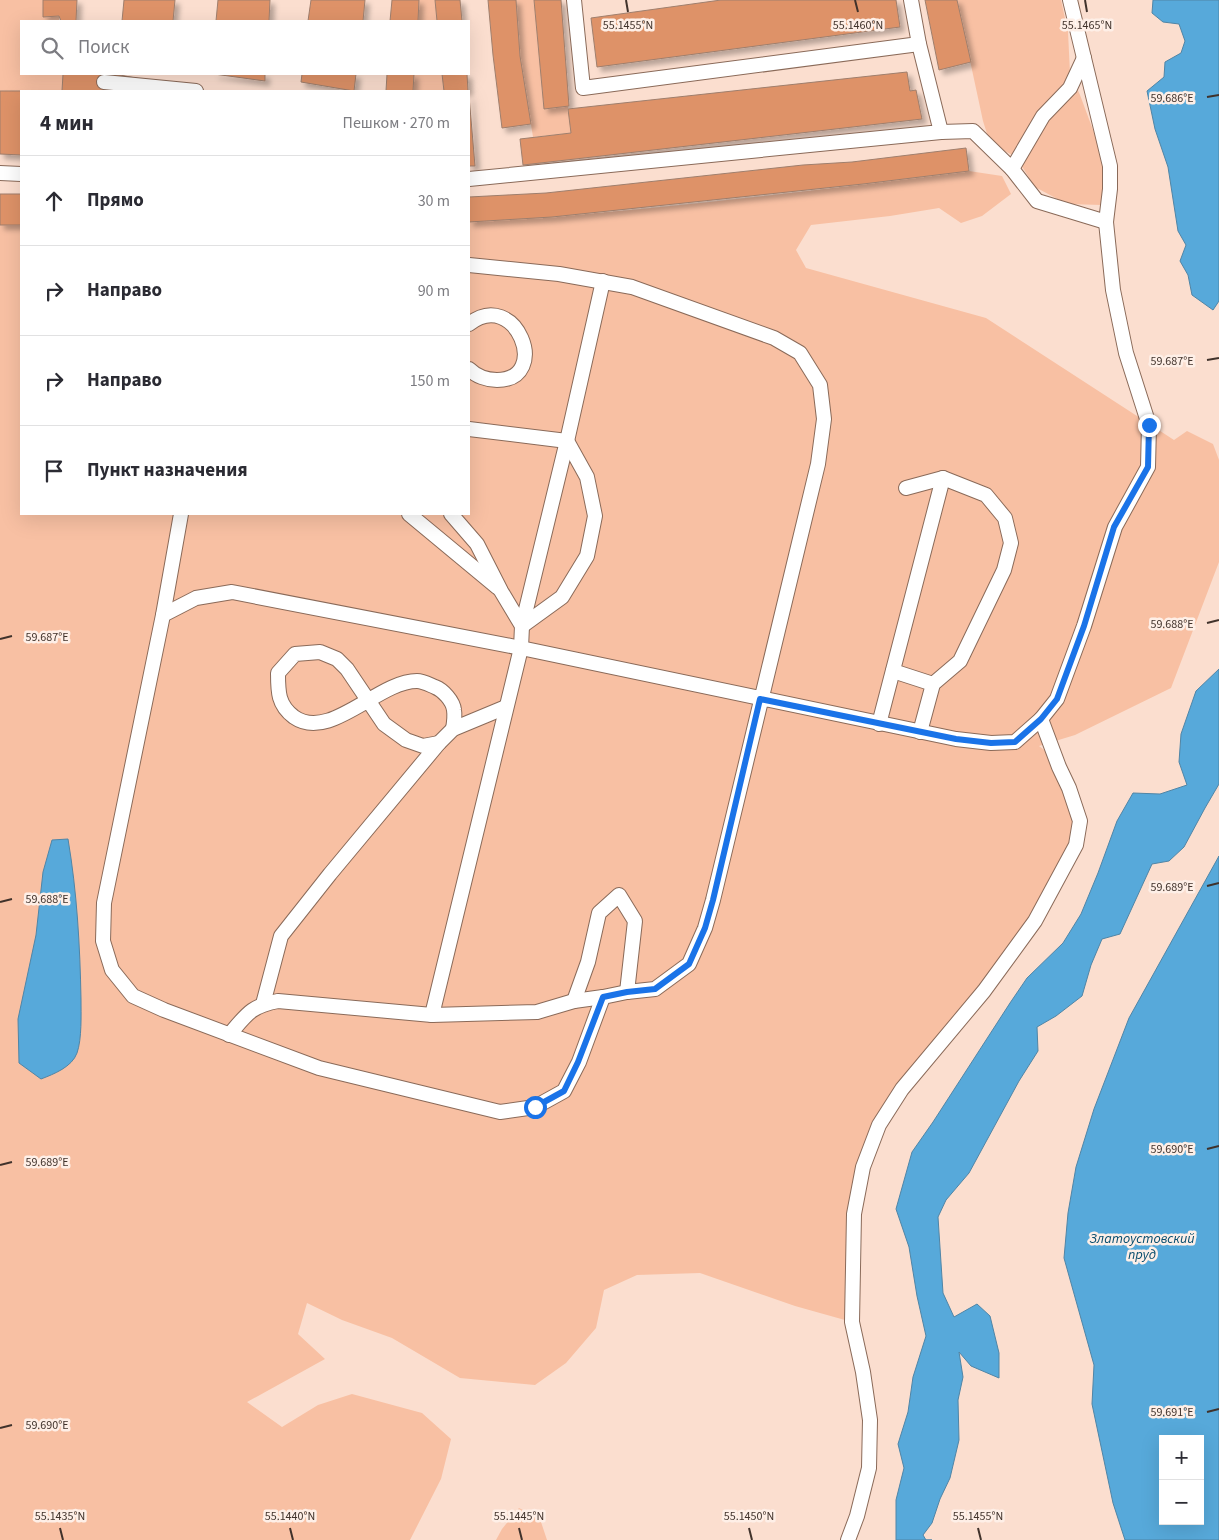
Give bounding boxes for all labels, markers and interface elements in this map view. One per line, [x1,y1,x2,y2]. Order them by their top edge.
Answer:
text: 55.1455°N [603,17,653,34]
text: 55.1460°N [833,17,883,34]
text: 55.1465°N [1062,17,1112,34]
search box [20,20,470,75]
icon: search [38,34,66,62]
text: Поиск [78,34,129,61]
text: 59.686°E [1150,90,1194,107]
text: 4 мин [40,108,94,138]
text: Пешком · 270 m [343,112,450,134]
icon: ahead [40,187,68,215]
text: Прямо [87,187,144,214]
text: 30 m [418,190,450,212]
icon: right [40,277,68,305]
text: Направо [87,277,162,304]
text: 90 m [418,280,450,302]
text: 59.687°E [1150,353,1194,370]
icon: right [40,367,68,395]
text: Направо [87,367,162,394]
text: 150 m [410,370,450,392]
route end [1138,414,1161,437]
icon: arrive [40,457,68,485]
text: Пункт назначения [87,457,248,484]
text: 59.688°E [1150,616,1194,633]
text: 59.687°E [25,629,69,646]
text: 59.689°E [1150,879,1194,896]
text: 59.688°E [25,891,69,908]
route start [524,1096,547,1119]
text: 59.690°E [1150,1141,1194,1158]
text: 59.689°E [25,1154,69,1171]
water label: Златоустовский пруд [1089,1229,1195,1265]
text: 59.691°E [1150,1404,1194,1421]
text: 59.690°E [25,1417,69,1434]
map controls [1159,1435,1204,1525]
button: + [1159,1435,1204,1480]
button: − [1159,1480,1204,1525]
text: 55.1435°N [35,1508,85,1525]
text: 55.1440°N [265,1508,315,1525]
text: 55.1445°N [494,1508,544,1525]
text: 55.1450°N [724,1508,774,1525]
text: 55.1455°N [953,1508,1003,1525]

